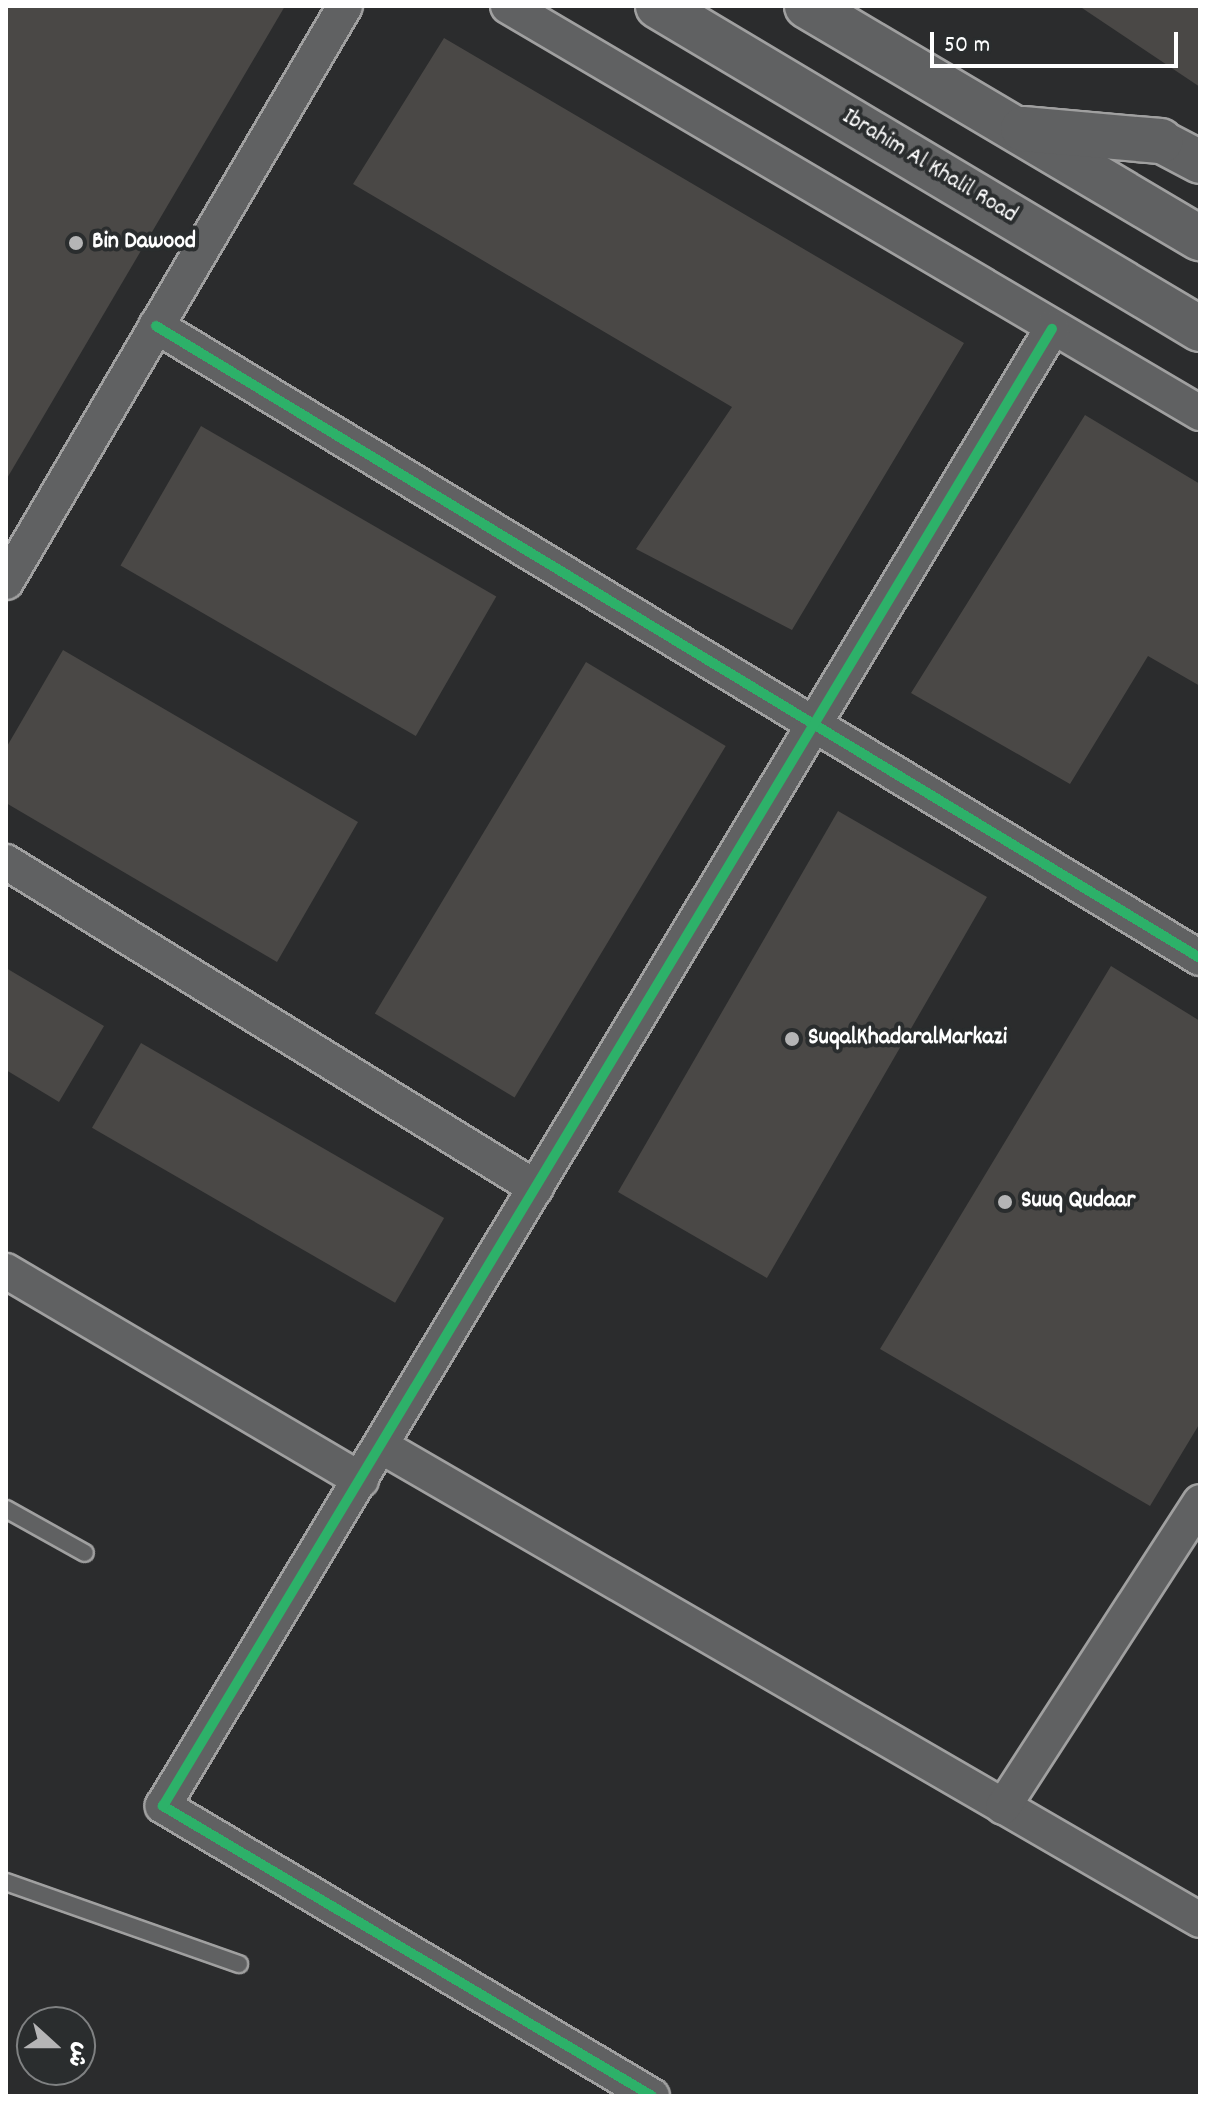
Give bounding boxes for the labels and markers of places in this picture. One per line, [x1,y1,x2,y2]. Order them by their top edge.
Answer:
place label: Bin Dawood [92,229,196,257]
marker: Bin Dawood [67,234,85,252]
place label: SuqalKhadaralMarkazi [808,1025,1007,1053]
marker: SuqalKhadaralMarkazi [783,1030,801,1048]
place label: Suuq Qudaar [1021,1188,1135,1216]
marker: Suuq Qudaar [996,1193,1014,1211]

